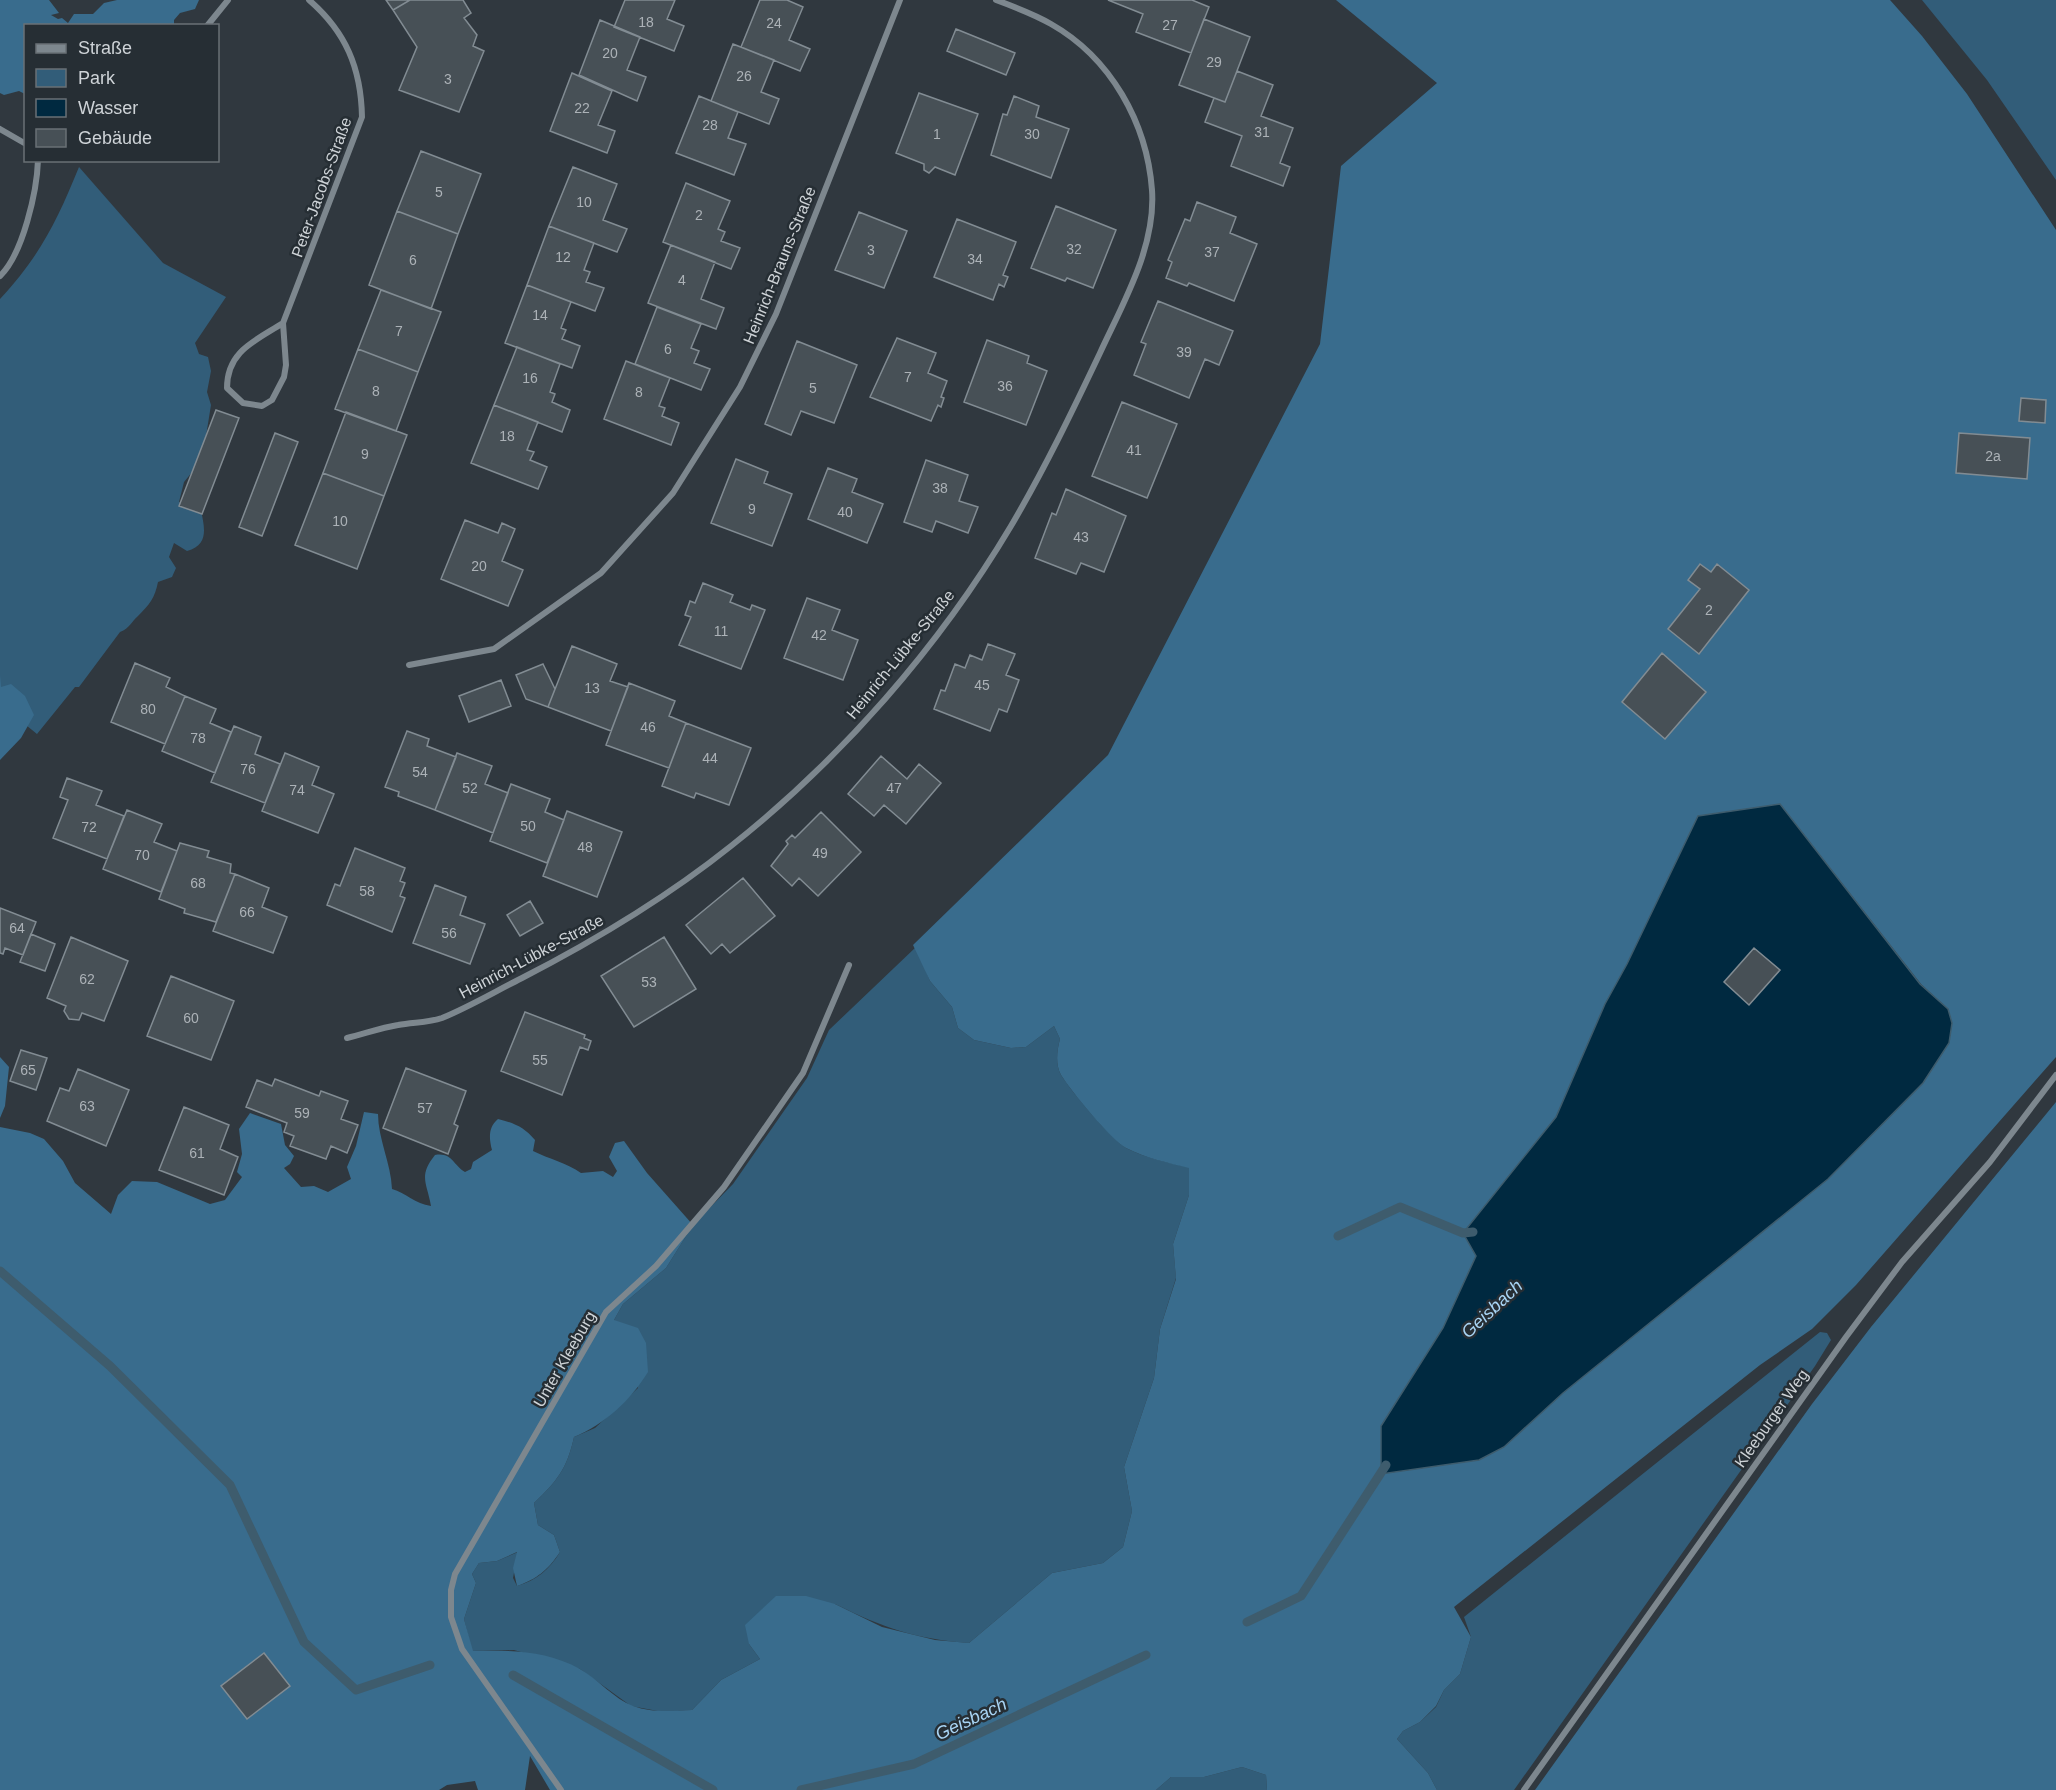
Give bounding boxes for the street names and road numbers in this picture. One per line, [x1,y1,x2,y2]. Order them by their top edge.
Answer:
street label: Peter-Jacobs-Straße [288,115,355,259]
street label: Heinrich-Brauns-Straße [740,184,819,346]
street label: Heinrich-Lübke-Straße [843,586,958,722]
street label: Heinrich-Lübke-Straße [456,911,606,1002]
street label: Unter Kleeburg [530,1308,599,1410]
street label: Kleeburger Weg [1731,1366,1811,1470]

